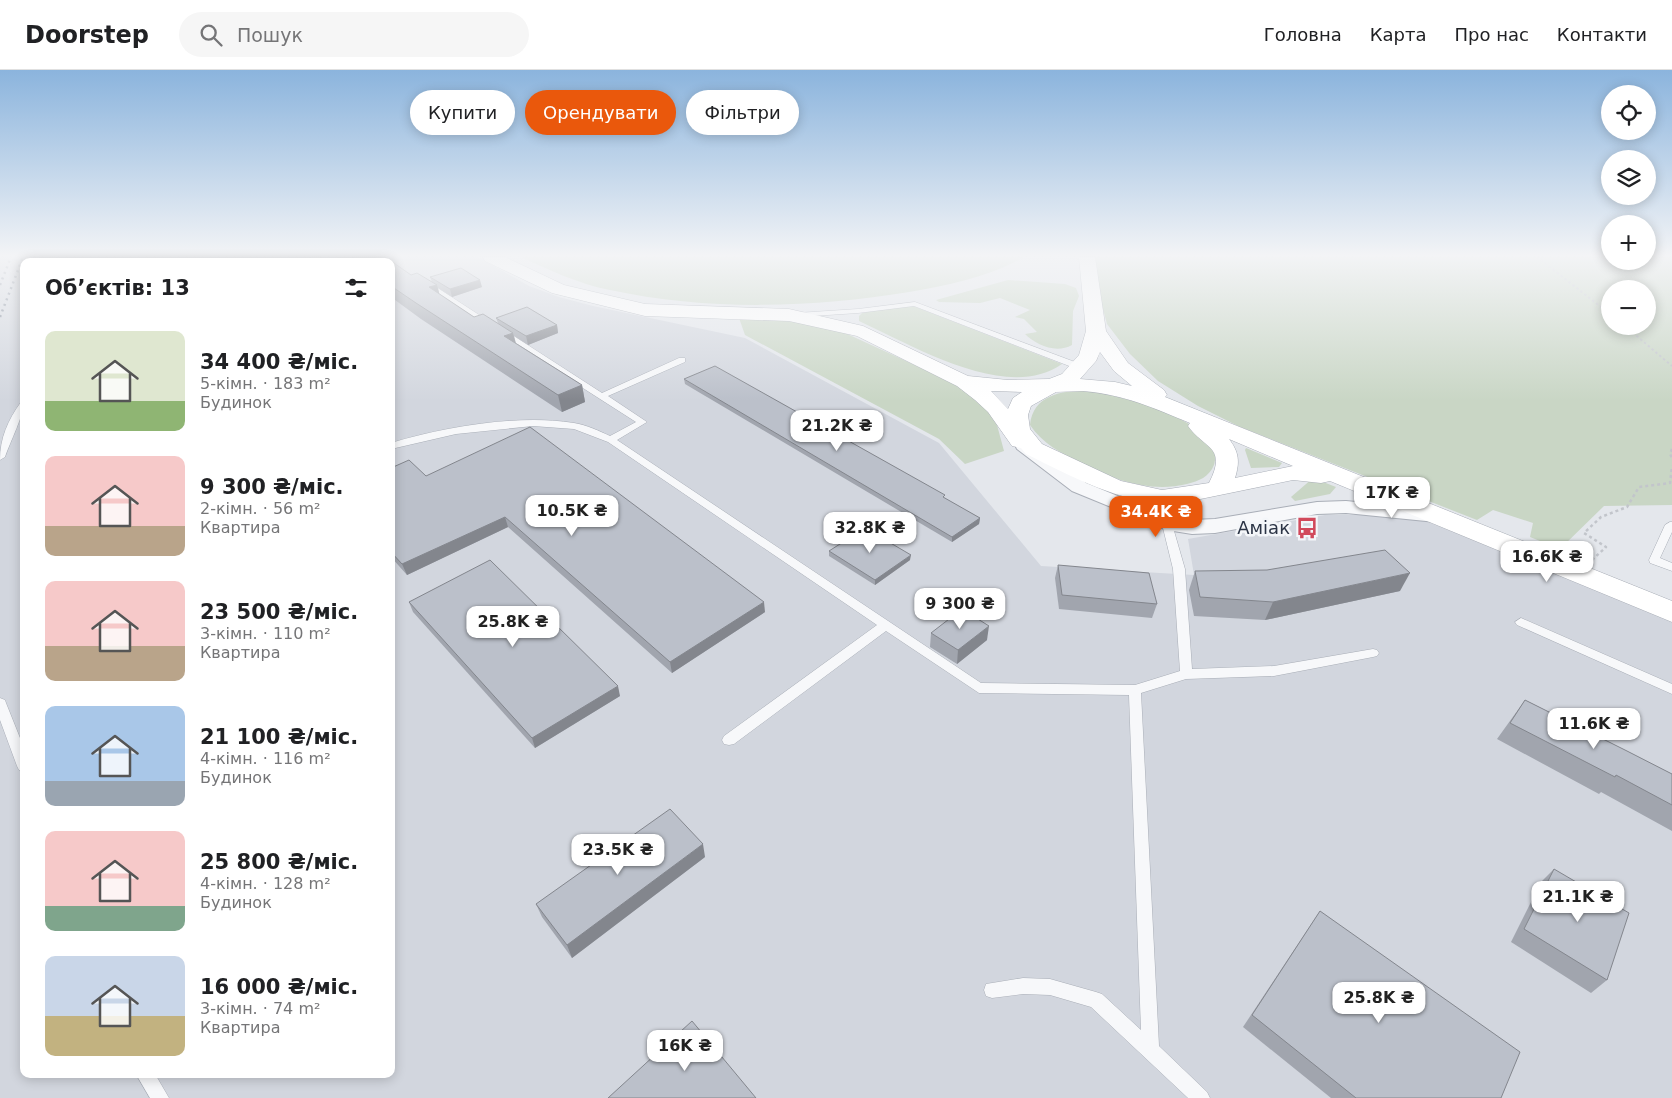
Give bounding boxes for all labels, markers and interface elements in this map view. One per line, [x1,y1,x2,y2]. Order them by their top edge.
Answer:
search box [179,12,529,57]
text: Doorstep [25,21,149,49]
icon: search [197,21,225,49]
text: Пошук [237,24,303,46]
text: Головна [1264,24,1342,45]
text: Карта [1370,24,1426,45]
text: Про нас [1454,24,1529,45]
text: Контакти [1557,24,1647,45]
map controls [1601,85,1656,335]
button: locate [1601,85,1656,140]
chip: Купити [410,90,515,135]
chip: Орендувати [525,90,676,135]
chip: Фільтри [686,90,799,135]
button: layers [1601,150,1656,205]
button: + [1601,215,1656,270]
icon: filters [342,274,370,302]
text: Об’єктів: 13 [45,276,190,300]
button: − [1601,280,1656,335]
text: 34 400 ₴/міс. [200,350,358,374]
icon: home [85,351,145,411]
text: 5-кімн. · 183 m² [200,374,331,393]
text: Будинок [200,393,272,412]
pin: 21.2K ₴ [791,410,883,452]
text: 21.2K ₴ [801,416,873,435]
text: 9 300 ₴/міс. [200,475,344,499]
icon: home [85,476,145,536]
pin: 17K ₴ [1357,476,1427,519]
text: 17K ₴ [1365,483,1419,502]
pin: 10.5K ₴ [526,494,618,537]
pin: 34.4K ₴ [1110,496,1202,538]
text: 2-кімн. · 56 m² [200,499,320,518]
text: 10.5K ₴ [536,501,608,520]
text: 34.4K ₴ [1120,502,1192,521]
pin: 32.8K ₴ [824,512,916,554]
bus stop icon: Аміак [1294,515,1320,541]
place label: Аміак [1237,517,1290,538]
text: Квартира [200,518,280,537]
text: 32.8K ₴ [834,518,906,537]
pin: 16.6K ₴ [1501,540,1593,583]
text: 16.6K ₴ [1511,547,1583,566]
pin: 9 300 ₴ [914,588,1006,630]
text: 9 300 ₴ [925,594,995,613]
text: 23 500 ₴/міс. [200,600,358,624]
icon: home [85,601,145,661]
pin: 25.8K ₴ [467,606,559,648]
text: 25.8K ₴ [477,612,549,631]
text: 3-кімн. · 110 m² [200,624,331,643]
text: Квартира [200,643,280,662]
pin: 11.6K ₴ [1548,708,1640,750]
text: 11.6K ₴ [1558,714,1630,733]
text: 21 100 ₴/міс. [200,725,358,749]
icon: home [85,726,145,786]
text: 4-кімн. · 116 m² [200,749,331,768]
text: Будинок [200,768,272,787]
pin: 23.5K ₴ [572,834,664,876]
text: 23.5K ₴ [582,840,654,859]
text: 25 800 ₴/міс. [200,850,358,874]
icon: home [85,851,145,911]
text: 4-кімн. · 128 m² [200,874,331,893]
pin: 21.1K ₴ [1532,880,1624,923]
text: 21.1K ₴ [1542,887,1614,906]
text: Будинок [200,893,272,912]
text: 16 000 ₴/міс. [200,975,358,999]
icon: home [85,976,145,1036]
pin: 25.8K ₴ [1333,982,1425,1024]
text: 25.8K ₴ [1343,988,1415,1007]
text: 3-кімн. · 74 m² [200,999,320,1018]
text: Квартира [200,1018,280,1037]
pin: 16K ₴ [650,1030,720,1072]
text: 16K ₴ [658,1036,712,1055]

